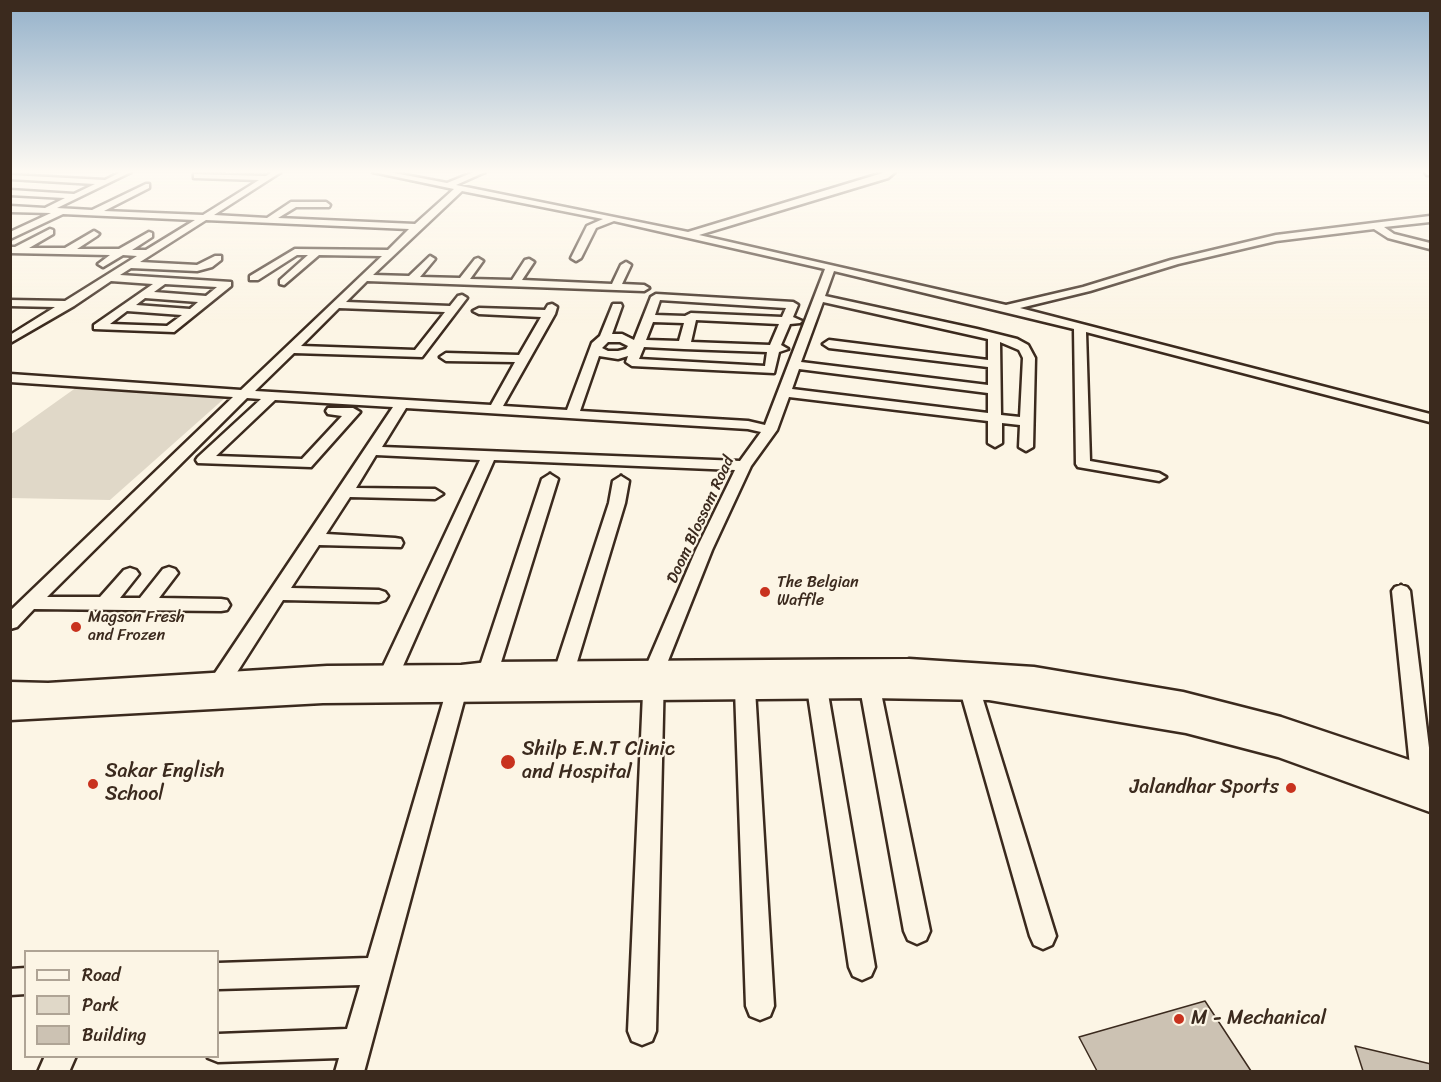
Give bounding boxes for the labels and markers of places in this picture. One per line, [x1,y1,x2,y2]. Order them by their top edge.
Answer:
place label: The Belgian Waffle [777,573,859,611]
marker: The Belgian Waffle [758,585,772,599]
place label: Magson Fresh and Frozen [88,608,185,646]
marker: Magson Fresh and Frozen [69,620,83,634]
place label: Shilp E.N.T Clinic and Hospital [522,738,675,785]
marker: Shilp E.N.T Clinic and Hospital [499,753,517,771]
place label: Sakar English School [105,760,225,807]
place label: Jalandhar Sports [1130,776,1279,800]
marker: Sakar English School [86,777,100,791]
marker: Jalandhar Sports [1284,781,1298,795]
place label: M - Mechanical [1191,1007,1326,1031]
marker: M - Mechanical [1172,1012,1186,1026]

